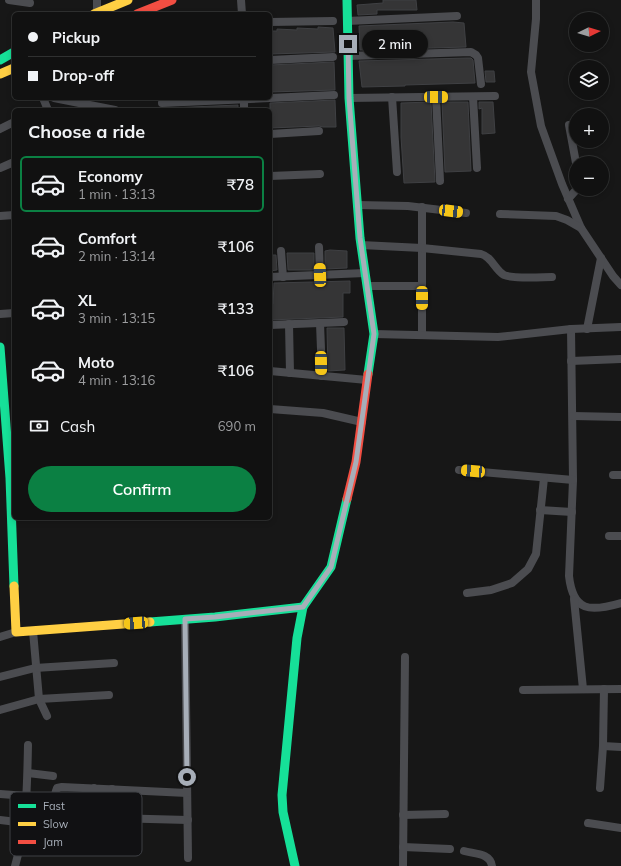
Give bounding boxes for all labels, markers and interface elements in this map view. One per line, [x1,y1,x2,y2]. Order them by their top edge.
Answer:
north arrow [569,12,609,52]
map controls [569,12,609,196]
text: Pickup [52,28,100,47]
callout: 2 min [362,30,428,58]
route end [339,35,357,53]
text: 2 min [378,36,412,52]
button: layers [569,60,609,100]
text: Drop-off [52,66,114,85]
car [424,91,448,103]
button: + [569,108,609,148]
text: Choose a ride [28,120,145,143]
button: − [569,156,609,196]
icon: car [30,166,66,202]
text: Economy [78,167,143,186]
text: ₹78 [227,175,254,194]
text: 1 min · 13:13 [78,186,155,202]
car [438,204,464,218]
icon: car [30,228,66,264]
text: Comfort [78,229,136,248]
text: ₹106 [218,237,254,256]
text: 2 min · 13:14 [78,248,155,264]
car [314,263,326,287]
car [416,286,428,310]
icon: car [30,290,66,326]
text: XL [78,291,96,310]
text: ₹133 [218,299,254,318]
text: 3 min · 13:15 [78,310,155,326]
car [315,351,327,375]
icon: car [30,352,66,388]
text: Moto [78,353,114,372]
text: ₹106 [218,361,254,380]
text: 4 min · 13:16 [78,372,155,388]
icon: cash [28,415,50,437]
text: Cash [60,417,95,436]
text: 690 m [218,418,256,434]
car [461,464,485,478]
button: Confirm [28,466,256,512]
car [124,616,148,630]
route start [178,768,196,786]
legend [10,792,142,856]
text: Fast [43,799,65,813]
text: Slow [43,817,69,831]
text: Jam [43,835,63,849]

